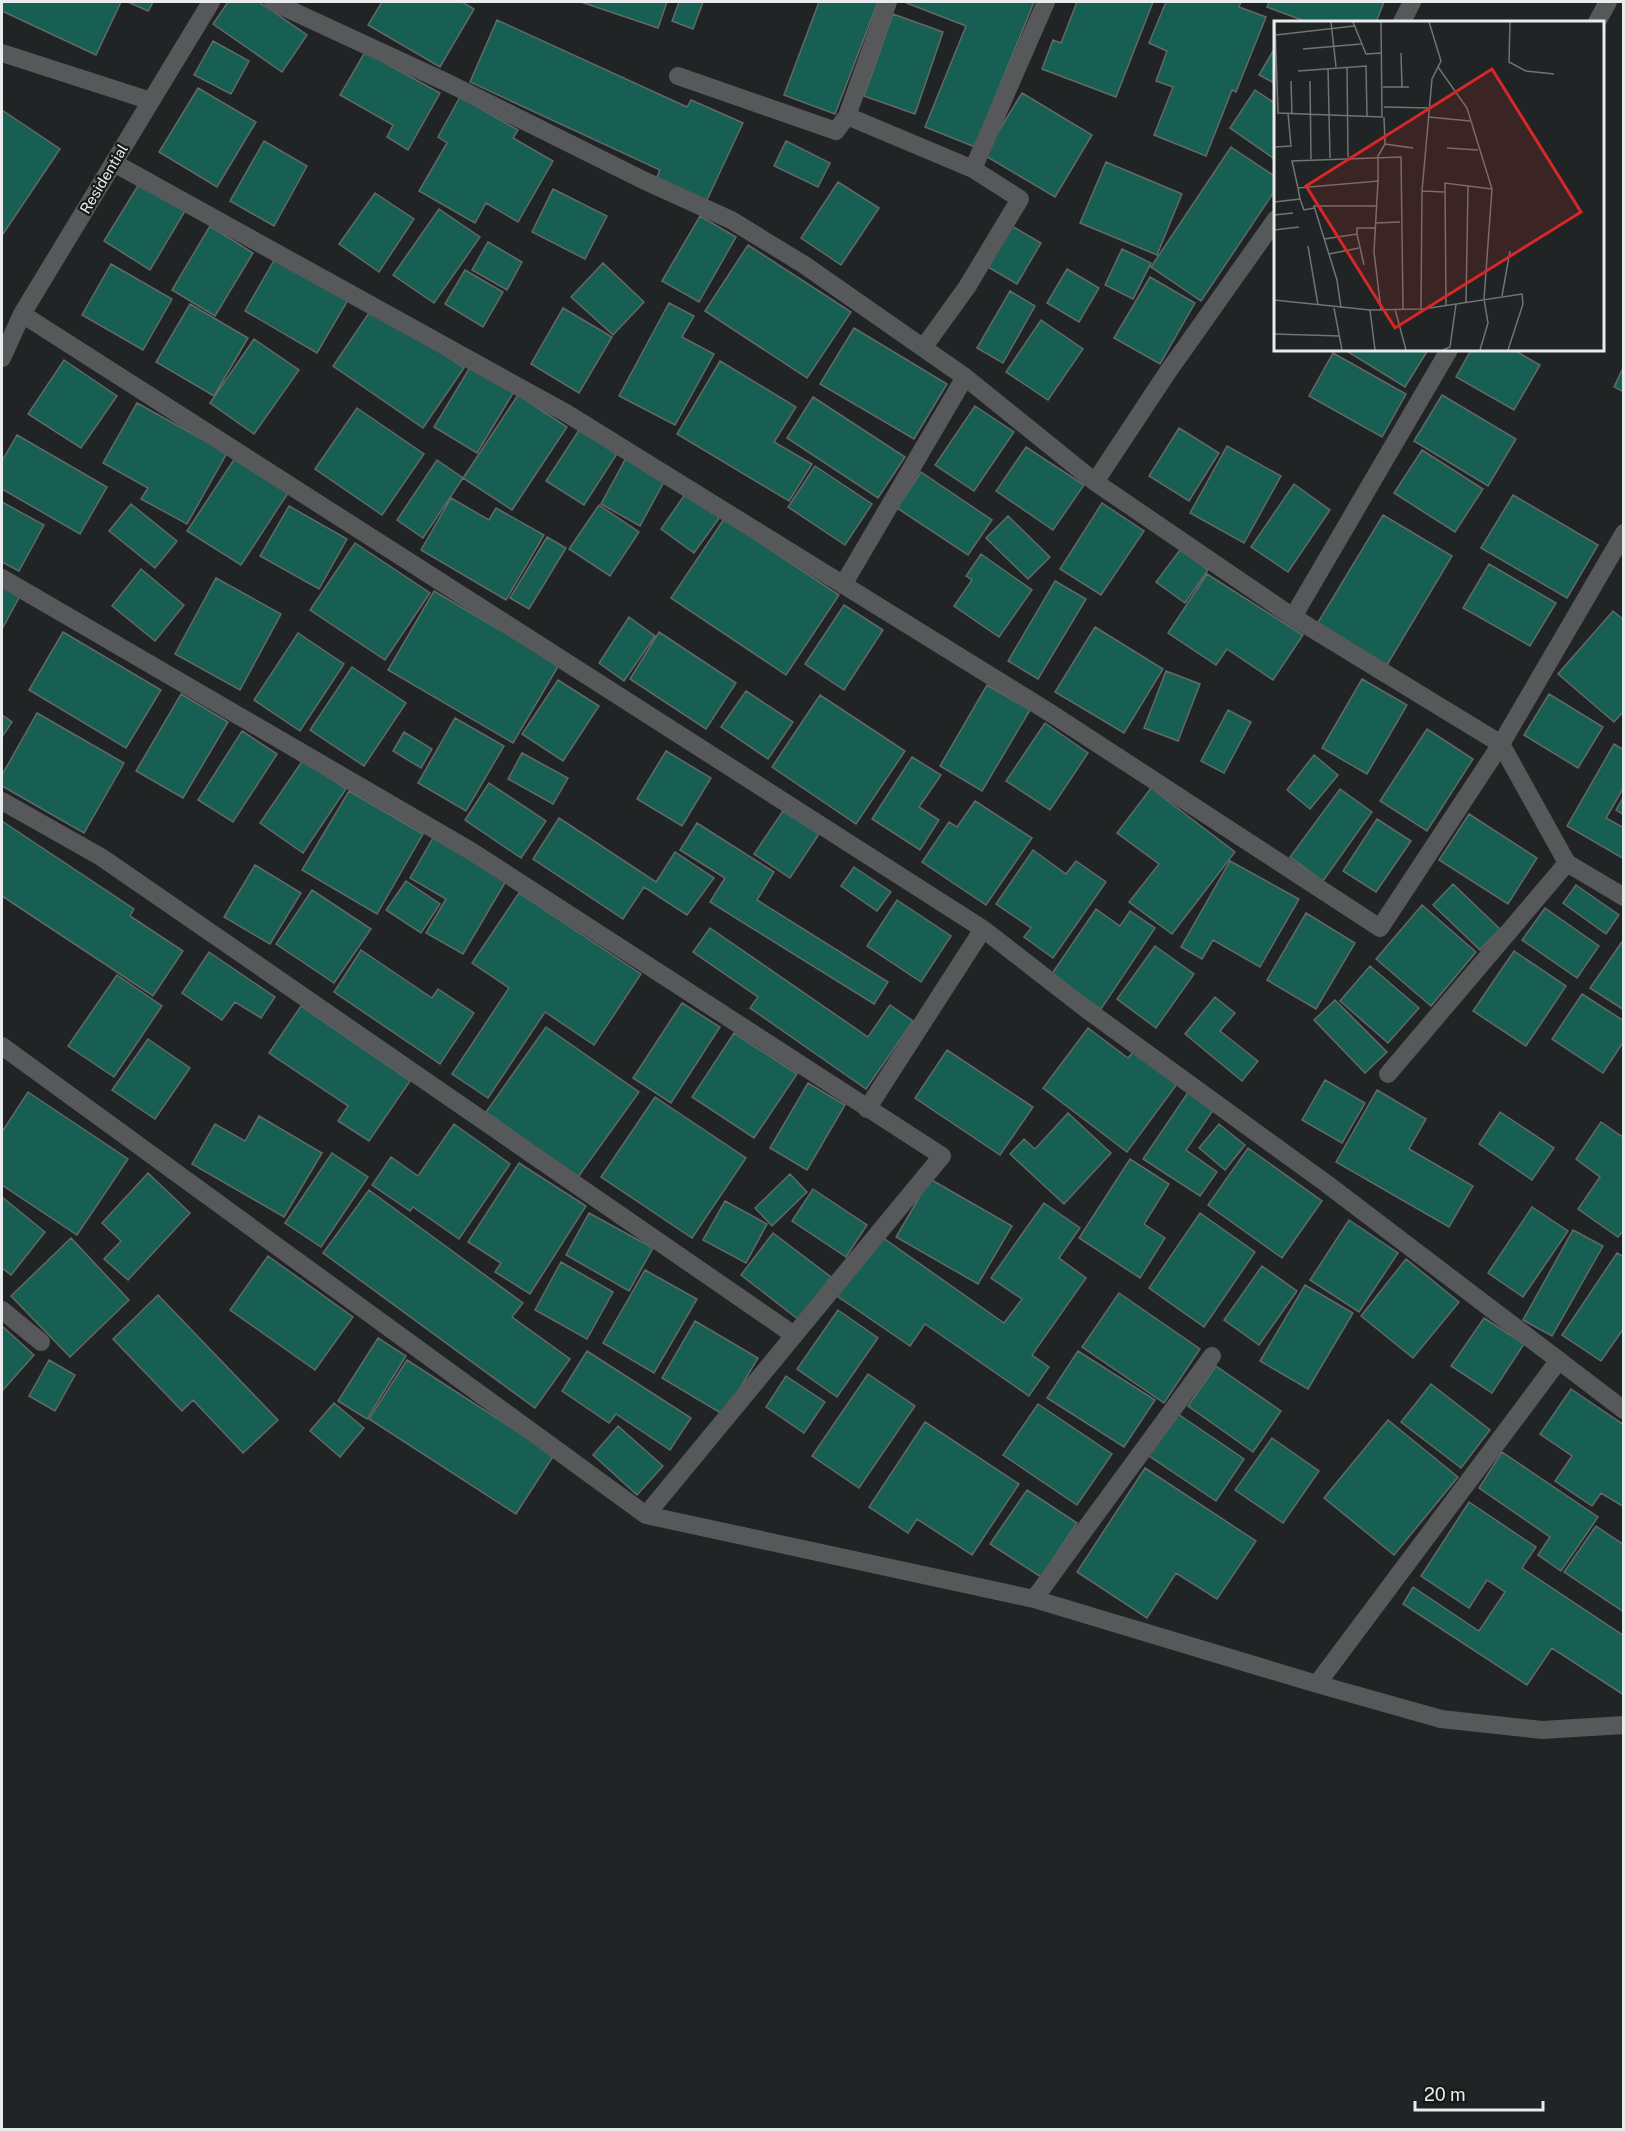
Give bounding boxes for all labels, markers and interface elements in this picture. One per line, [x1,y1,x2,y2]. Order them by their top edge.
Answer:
inset map [1274,21,1604,351]
street label: Residential [76,141,131,216]
scale bar [1415,2074,1542,2112]
text: 20 m [1424,2084,1466,2105]

